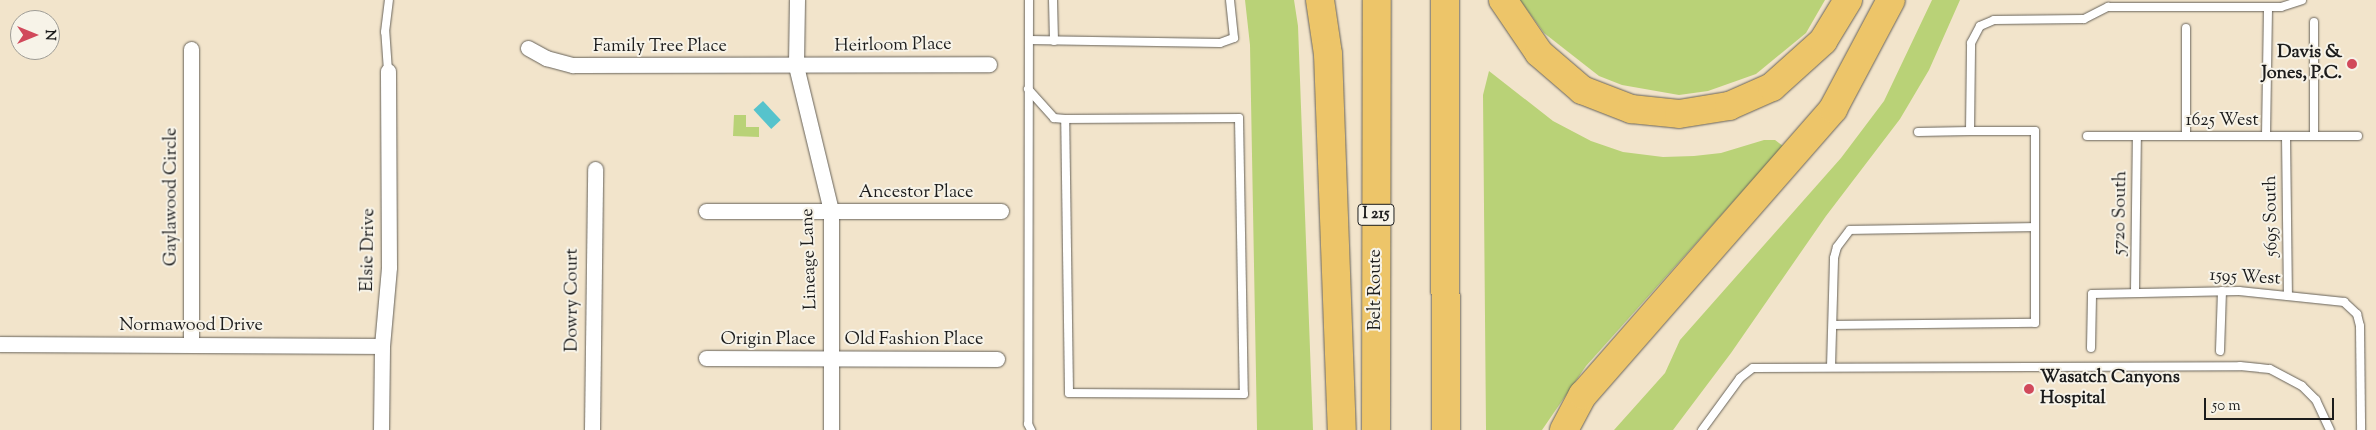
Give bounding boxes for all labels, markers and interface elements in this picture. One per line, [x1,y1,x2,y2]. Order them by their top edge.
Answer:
north arrow [10,10,60,60]
text: N [39,29,59,41]
street label: Heirloom Place [834,34,952,58]
street label: Family Tree Place [593,36,727,58]
place label: Davis & Jones, P.C. [2261,43,2342,86]
marker: Davis & Jones, P.C. [2346,58,2358,70]
street label: 1625 West [2185,110,2259,132]
street label: Gaylawood Circle [161,128,183,266]
street label: 5720 South [2109,171,2133,255]
street label: 5695 South [2260,175,2284,257]
street label: Ancestor Place [858,182,974,204]
road number: I 215 [1357,202,1395,228]
street label: Elsie Drive [357,208,381,292]
street label: Lineage Lane [797,208,823,310]
street label: Dowry Court [562,248,584,352]
street label: Belt Route [1365,249,1387,331]
street label: 1595 West [2209,265,2281,291]
street label: Normawood Drive [119,315,263,337]
street label: Origin Place [720,329,816,351]
street label: Old Fashion Place [845,329,983,351]
place label: Wasatch Canyons Hospital [2040,368,2180,410]
marker: Wasatch Canyons Hospital [2022,382,2036,396]
scale bar [2206,388,2336,420]
text: 50 m [2212,396,2241,417]

